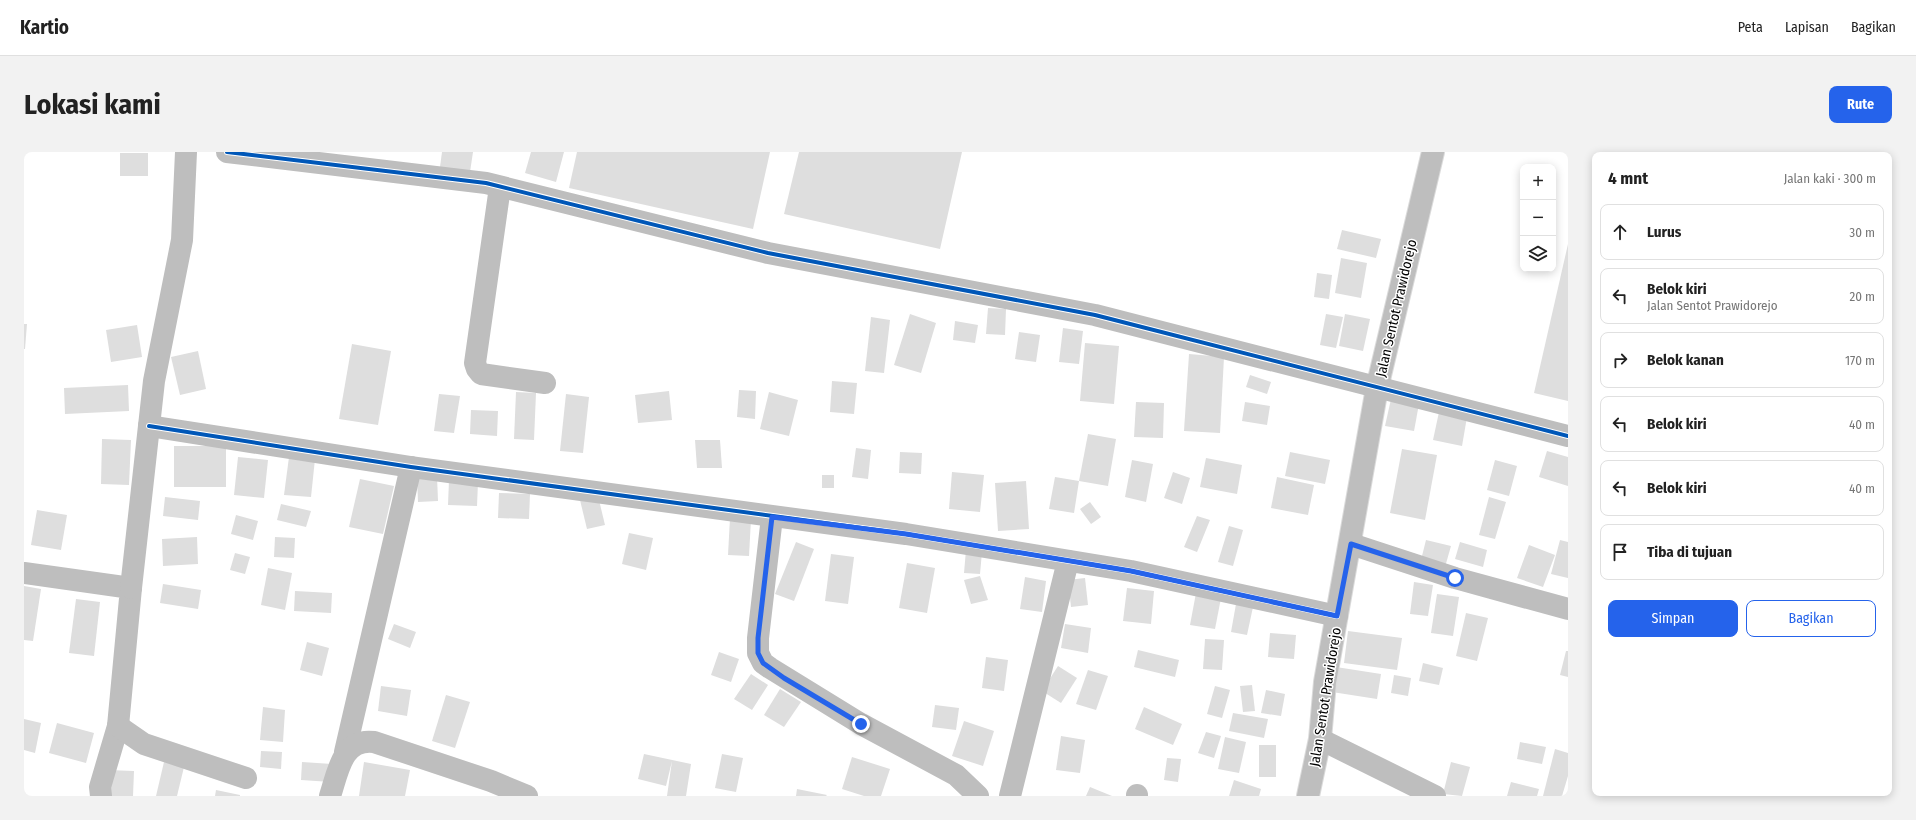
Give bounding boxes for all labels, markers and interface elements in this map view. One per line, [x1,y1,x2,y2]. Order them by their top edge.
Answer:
text: Kartio [20,16,69,39]
text: Peta [1738,19,1763,36]
text: Lapisan [1785,19,1829,36]
text: Bagikan [1851,19,1896,36]
button: Rute [1829,86,1892,123]
text: Lokasi kami [24,88,161,121]
map controls [1520,164,1556,272]
button: + [1520,164,1556,200]
text: 4 mnt [1608,168,1648,189]
text: Jalan kaki · 300 m [1784,171,1876,186]
button: − [1520,200,1556,236]
icon: ahead [1609,221,1631,243]
text: Lurus [1647,223,1681,241]
text: 30 m [1849,225,1875,240]
button: layers [1520,236,1556,272]
street label: Jalan Sentot Prawidorejo [1372,238,1421,379]
text: Belok kiri [1647,280,1707,298]
icon: left [1609,285,1631,307]
text: 20 m [1849,289,1875,304]
text: Jalan Sentot Prawidorejo [1647,298,1778,313]
icon: right [1609,349,1631,371]
text: Belok kanan [1647,351,1724,369]
text: 170 m [1845,353,1875,368]
icon: left [1609,413,1631,435]
text: Belok kiri [1647,415,1707,433]
text: 40 m [1849,417,1875,432]
icon: left [1609,477,1631,499]
text: Belok kiri [1647,479,1707,497]
text: 40 m [1849,481,1875,496]
icon: arrive [1609,541,1631,563]
text: Tiba di tujuan [1647,543,1732,561]
route start [1446,569,1464,587]
button: Simpan [1608,600,1738,637]
button: Bagikan [1746,600,1876,637]
street label: Jalan Sentot Prawidorejo [1306,626,1345,768]
route end [852,715,870,733]

